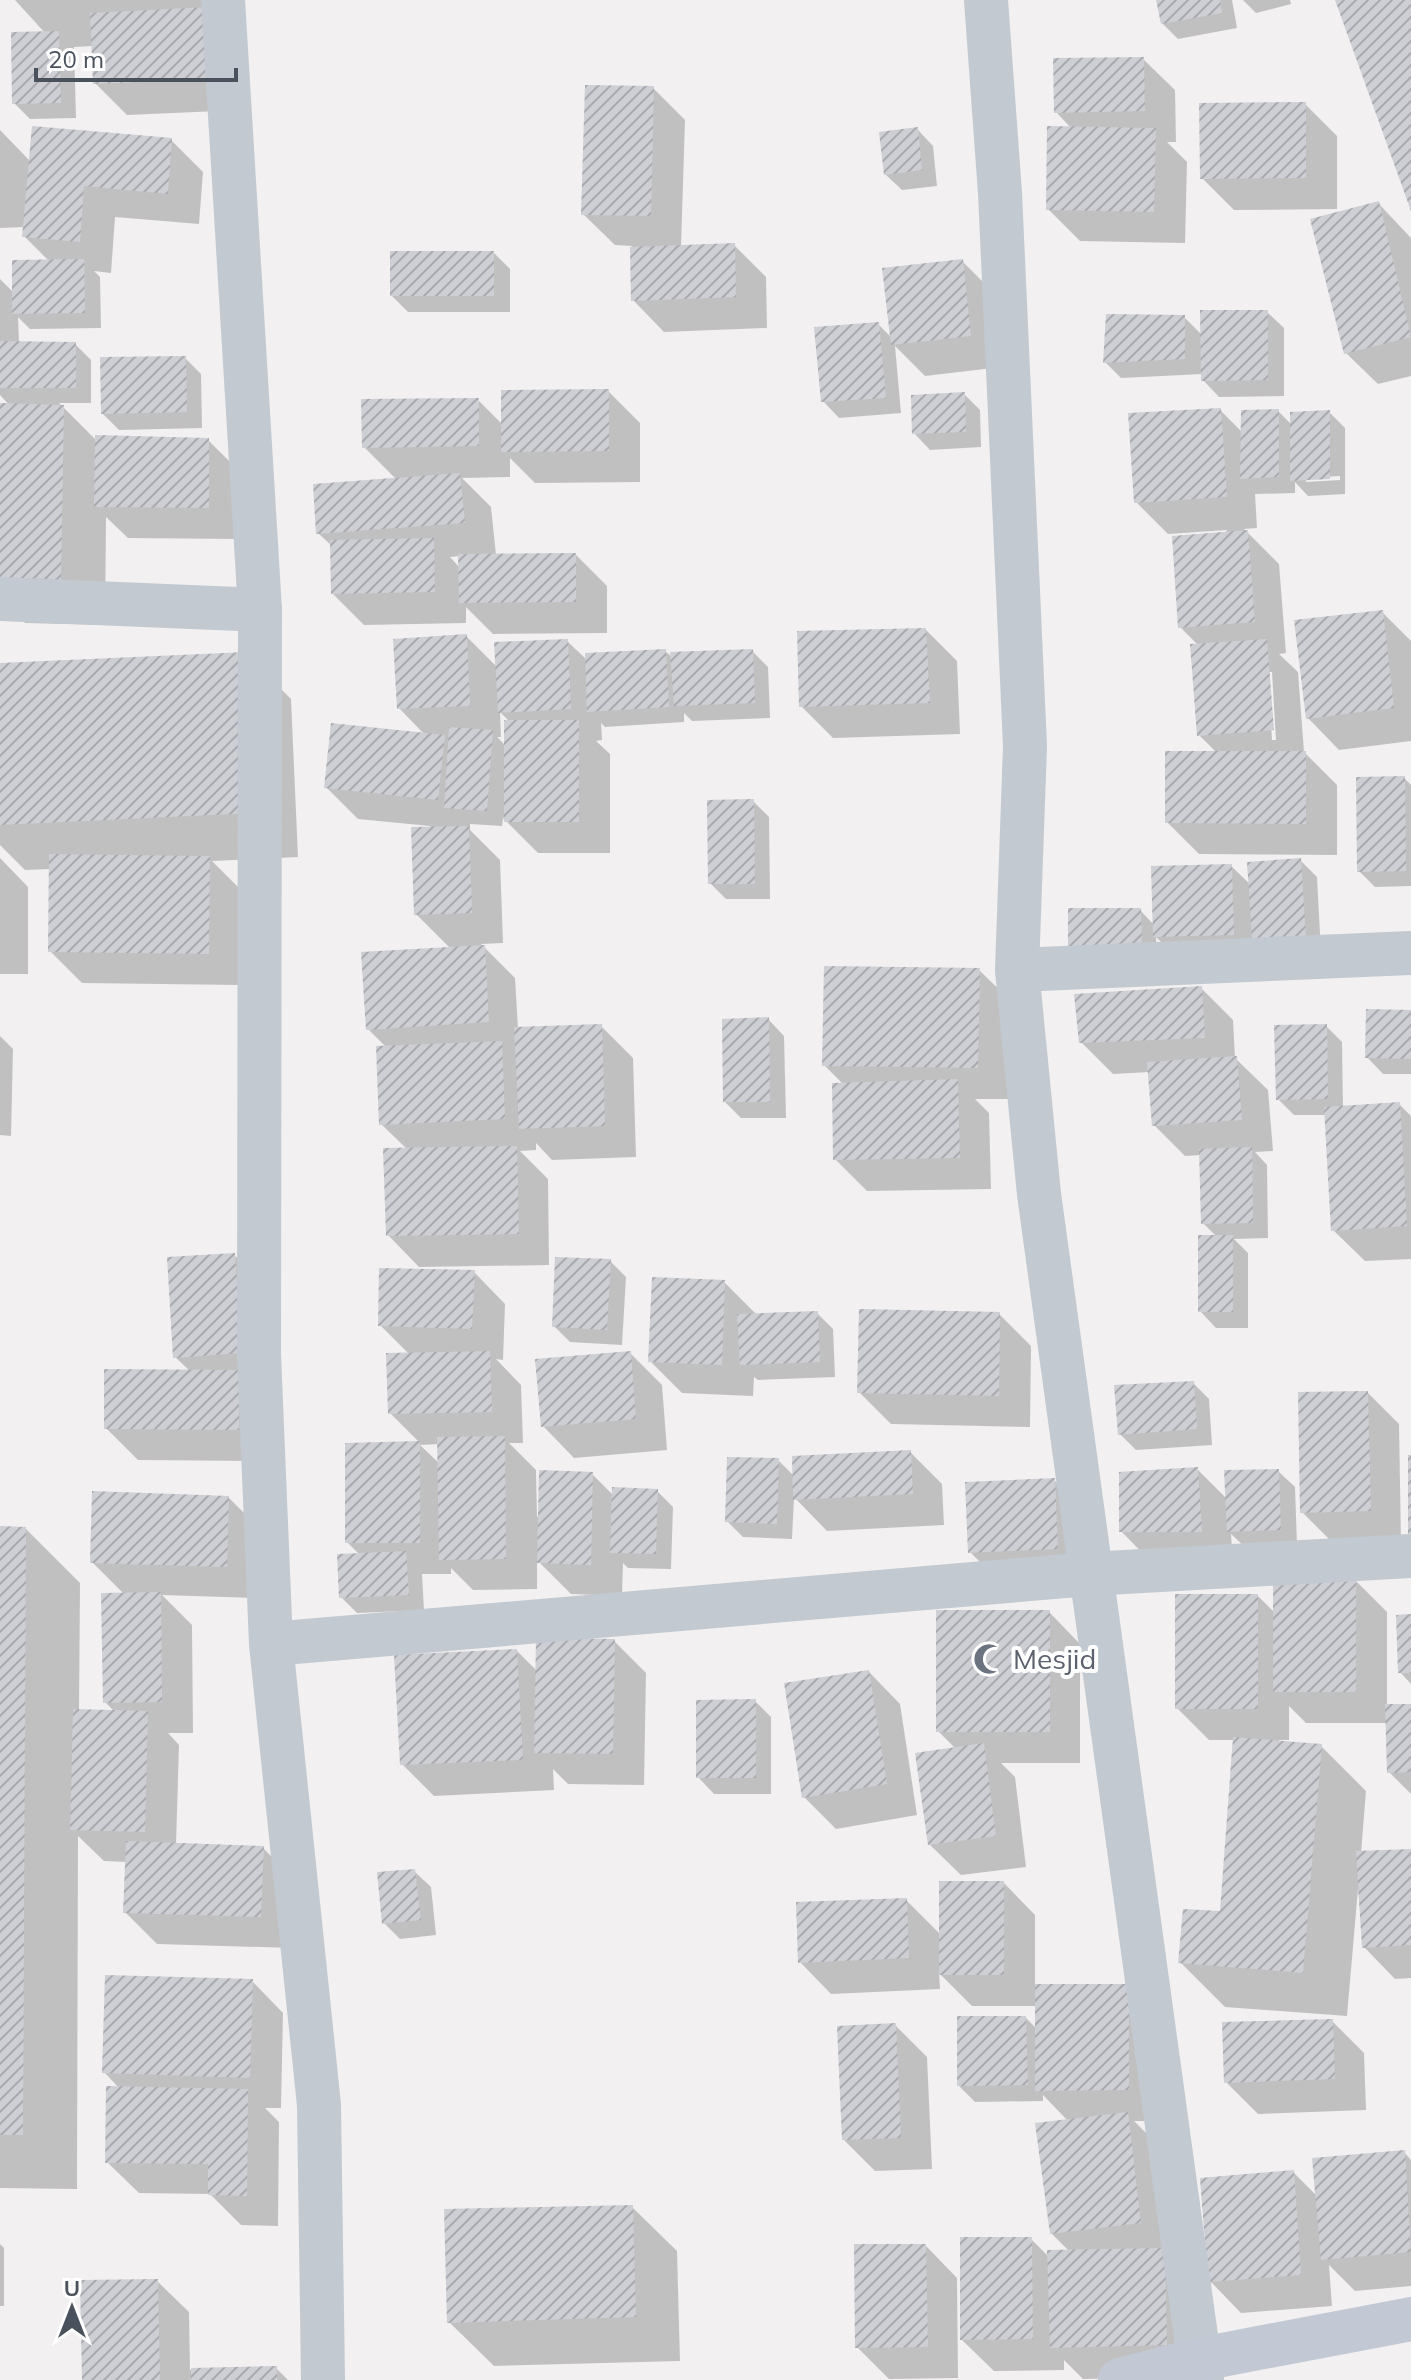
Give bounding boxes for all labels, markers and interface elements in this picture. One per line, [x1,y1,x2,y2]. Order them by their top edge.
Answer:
scale bar [36,32,236,82]
text: 20 m [48,44,104,74]
place label: Mesjid [1013,1641,1096,1676]
mosque icon: Mesjid [972,1642,1006,1676]
north arrow [32,2268,112,2348]
text: U [64,2274,80,2302]

